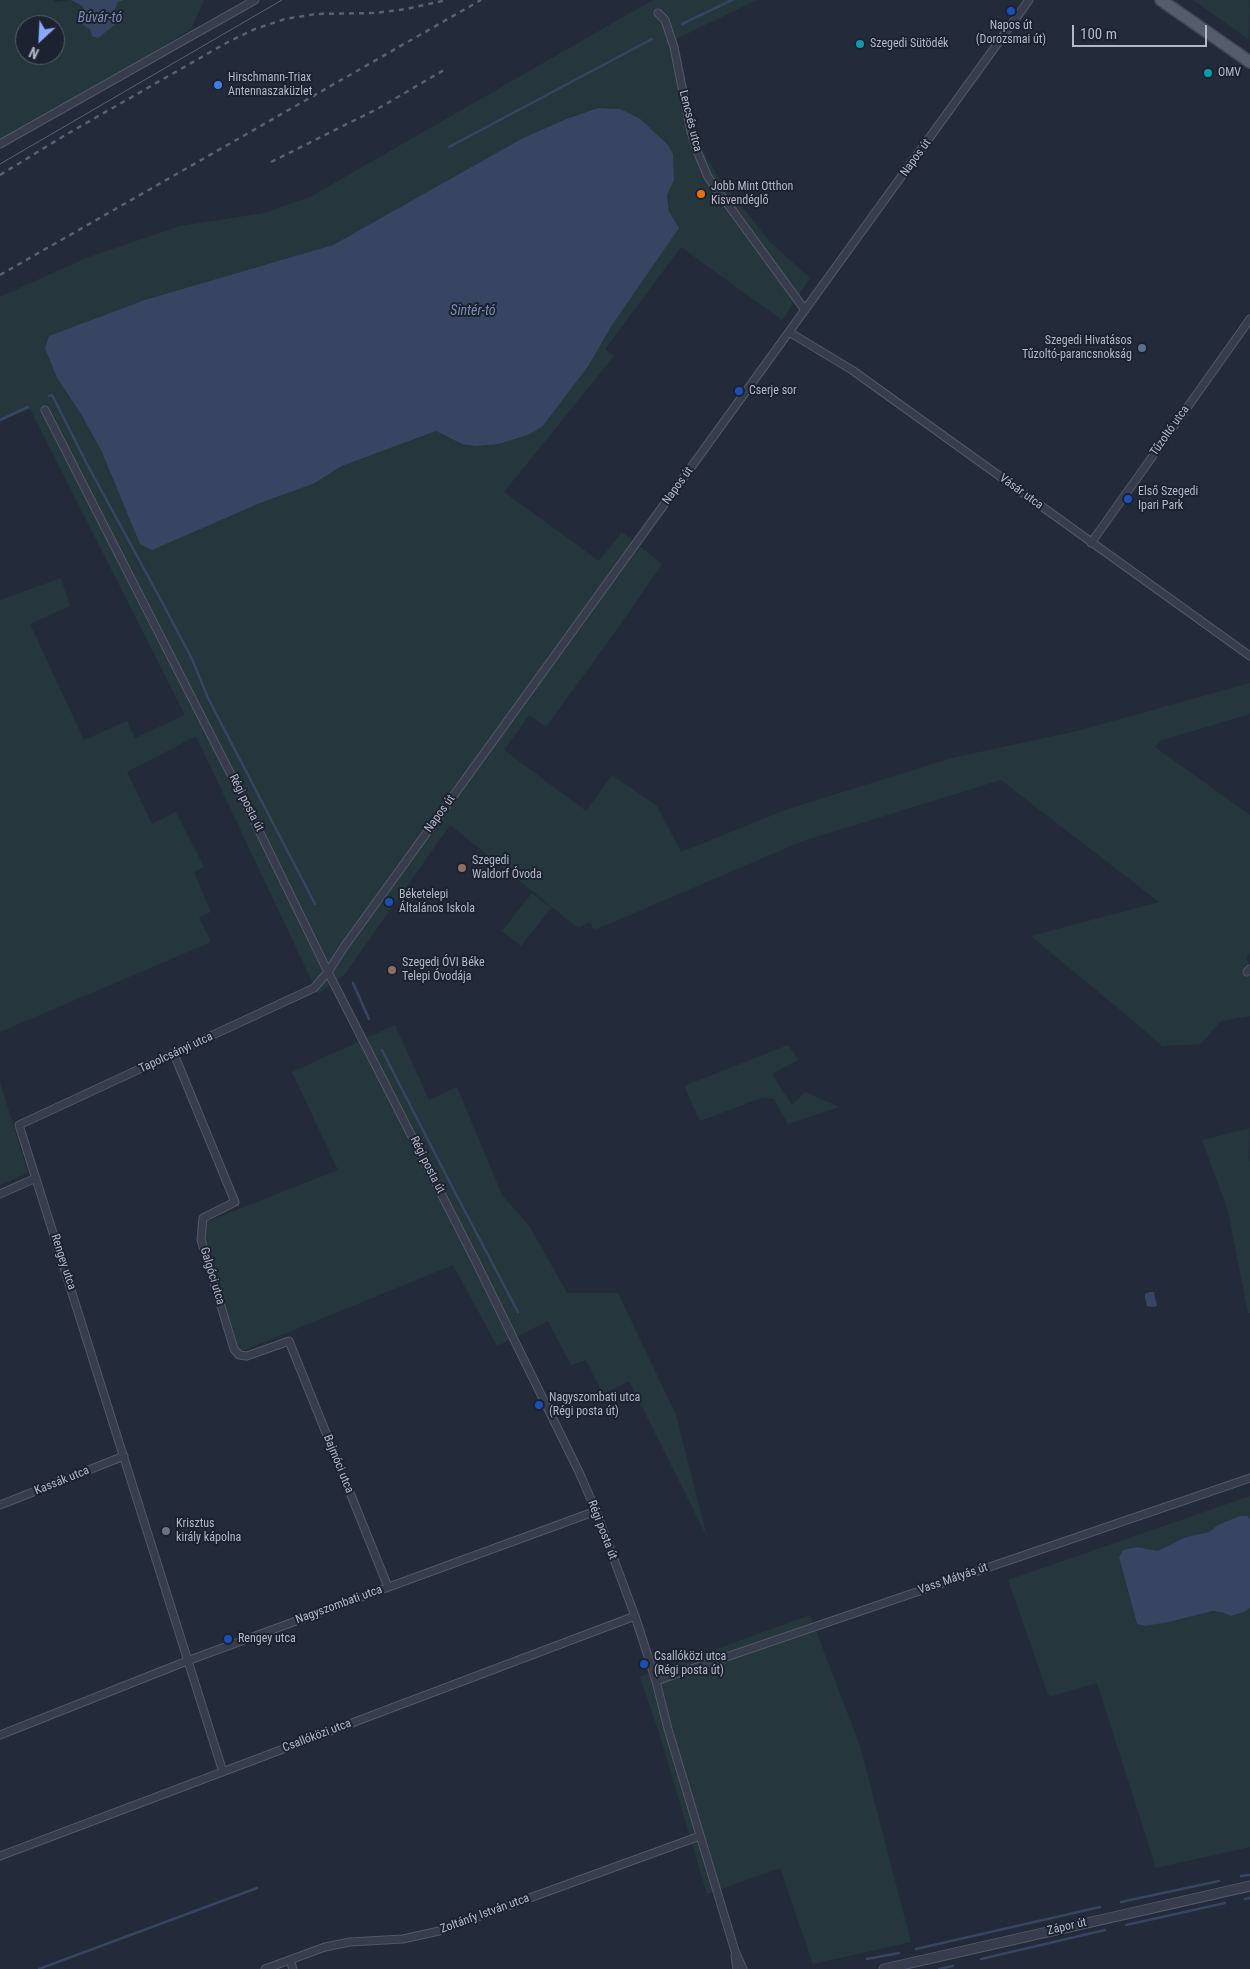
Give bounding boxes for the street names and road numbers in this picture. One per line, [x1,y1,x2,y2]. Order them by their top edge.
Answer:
street label: Lencsés utca [675,89,705,153]
street label: Napos út [898,136,934,180]
street label: Tűzoltó utca [1147,403,1193,459]
street label: Napos út [660,464,696,508]
street label: Vásár utca [996,471,1046,513]
street label: Régi posta út [225,772,267,834]
street label: Napos út [422,792,458,836]
street label: Tapolcsányi utca [137,1030,215,1076]
street label: Régi posta út [406,1134,448,1196]
street label: Rengey utca [47,1232,79,1292]
street label: Galgóci utca [196,1246,228,1306]
street label: Bajmóci utca [320,1433,356,1495]
street label: Kassák utca [33,1463,91,1499]
street label: Régi posta út [584,1498,620,1562]
street label: Vass Mátyás út [916,1560,990,1598]
street label: Nagyszombati utca [294,1583,384,1627]
street label: Csallóközi utca [281,1716,353,1756]
street label: Zoltánfy István utca [439,1891,531,1937]
street label: Zápor út [1046,1916,1088,1938]

